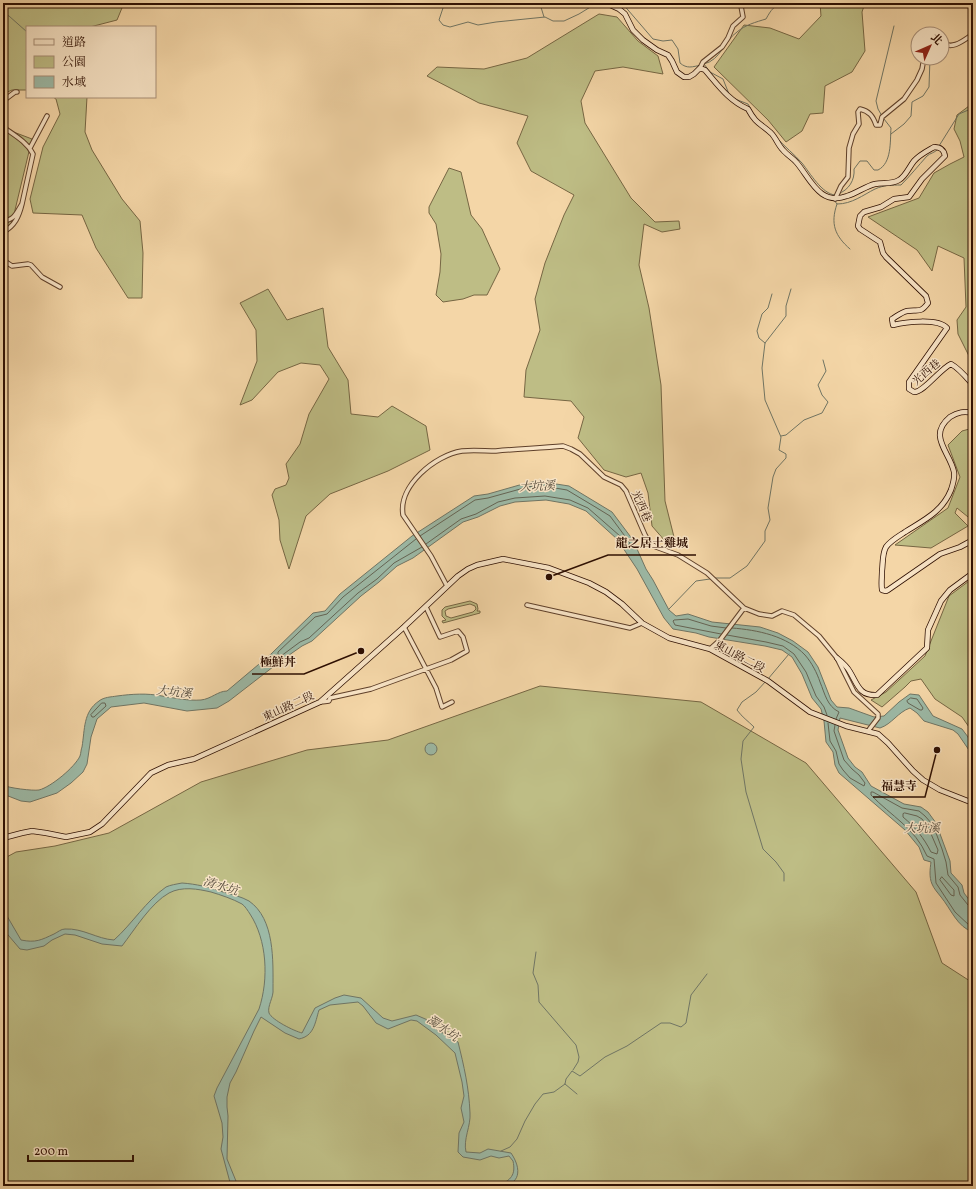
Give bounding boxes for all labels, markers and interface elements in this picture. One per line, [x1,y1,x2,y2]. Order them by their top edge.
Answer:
legend [26,26,156,98]
north arrow [910,26,950,66]
text: 北 [927,31,945,49]
text: 道路 [62,35,86,51]
text: 公園 [62,55,86,71]
text: 水域 [62,75,86,91]
street label: 光西巷 [910,357,944,390]
water label: 大坑溪 [519,478,557,496]
street label: 光西巷 [627,488,654,525]
callout: 龍之居土雞城 [608,531,696,555]
text: 龍之居土雞城 [616,536,688,552]
street label: 東山路二段 [711,638,767,677]
callout: 極鮮丼 [252,650,304,674]
text: 極鮮丼 [260,655,296,671]
water label: 大坑溪 [155,683,195,703]
street label: 東山路二段 [261,689,317,726]
callout: 福慧寺 [873,773,925,797]
text: 福慧寺 [881,779,917,795]
water label: 大坑溪 [904,821,942,837]
water label: 清水坑 [201,874,242,900]
water label: 濁水坑 [423,1012,463,1047]
scale bar [28,1137,133,1163]
text: 200 m [34,1144,68,1160]

